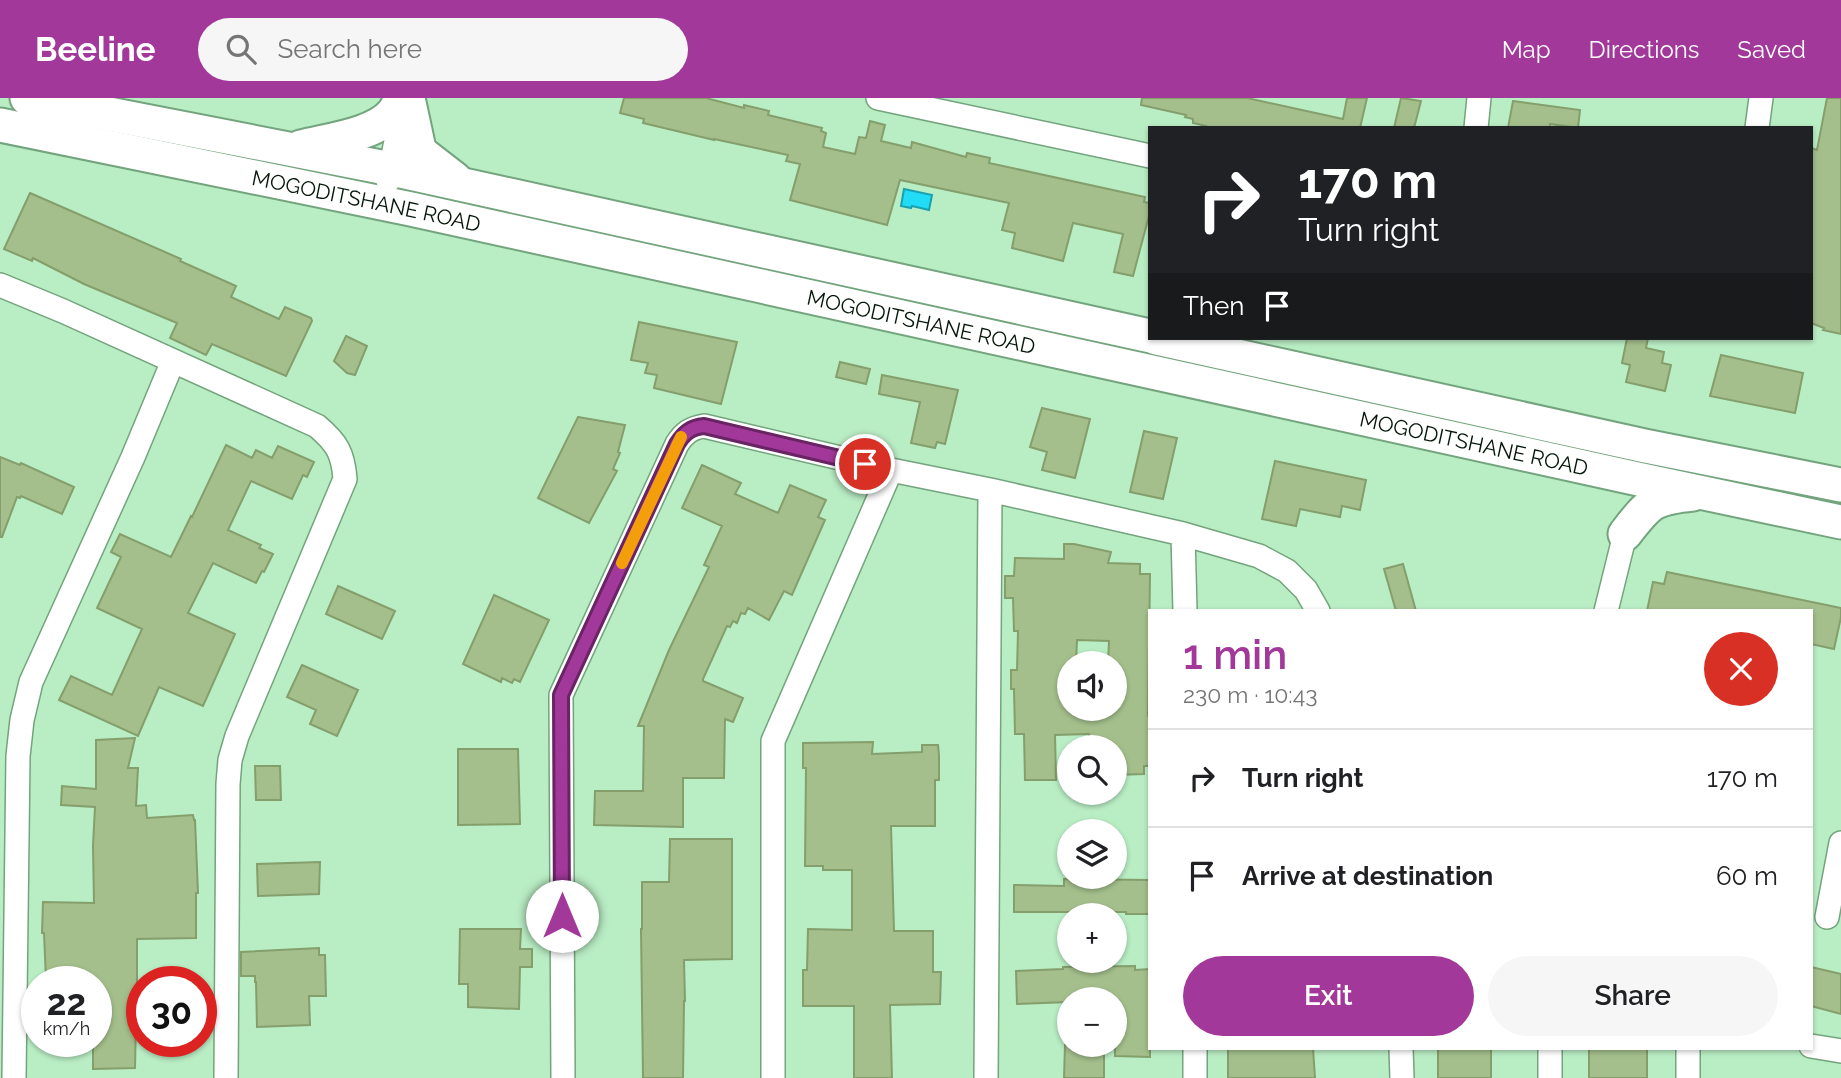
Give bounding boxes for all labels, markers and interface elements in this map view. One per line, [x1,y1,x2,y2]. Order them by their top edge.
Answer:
search box [198,18,688,81]
text: Beeline [35,30,156,69]
icon: search [222,30,260,68]
text: Search here [278,34,422,64]
text: Map [1502,35,1551,64]
text: Directions [1589,35,1699,64]
text: Saved [1737,35,1806,64]
text: 170 m [1298,152,1437,209]
icon: right [1183,154,1274,245]
street label: MOGODITSHANE ROAD [250,164,483,236]
text: Turn right [1298,211,1439,248]
street label: MOGODITSHANE ROAD [805,284,1038,359]
icon: arrive [1258,287,1296,325]
text: Then [1183,291,1244,321]
street label: MOGODITSHANE ROAD [1358,406,1591,480]
pin [835,434,895,494]
icon: arrive [846,445,884,483]
text: 1 min [1183,630,1287,679]
button: close [1704,632,1778,706]
map controls [1057,651,1127,1057]
button: sound [1057,651,1127,721]
text: 230 m · 10:43 [1183,681,1318,708]
button: search [1057,735,1127,805]
icon: right [1183,759,1221,797]
text: Turn right [1242,763,1363,793]
text: 170 m [1707,763,1778,793]
button: layers [1057,819,1127,889]
icon: arrive [1183,857,1221,895]
text: Arrive at destination [1242,861,1493,891]
text: 60 m [1716,861,1778,891]
position arrow [525,879,599,953]
button: + [1057,903,1127,973]
button: Exit [1183,956,1474,1036]
button: Share [1488,956,1778,1036]
speed limit sign: 30 [126,966,217,1057]
text: 22 [47,982,86,1023]
button: − [1057,987,1127,1057]
text: km/h [43,1018,90,1039]

